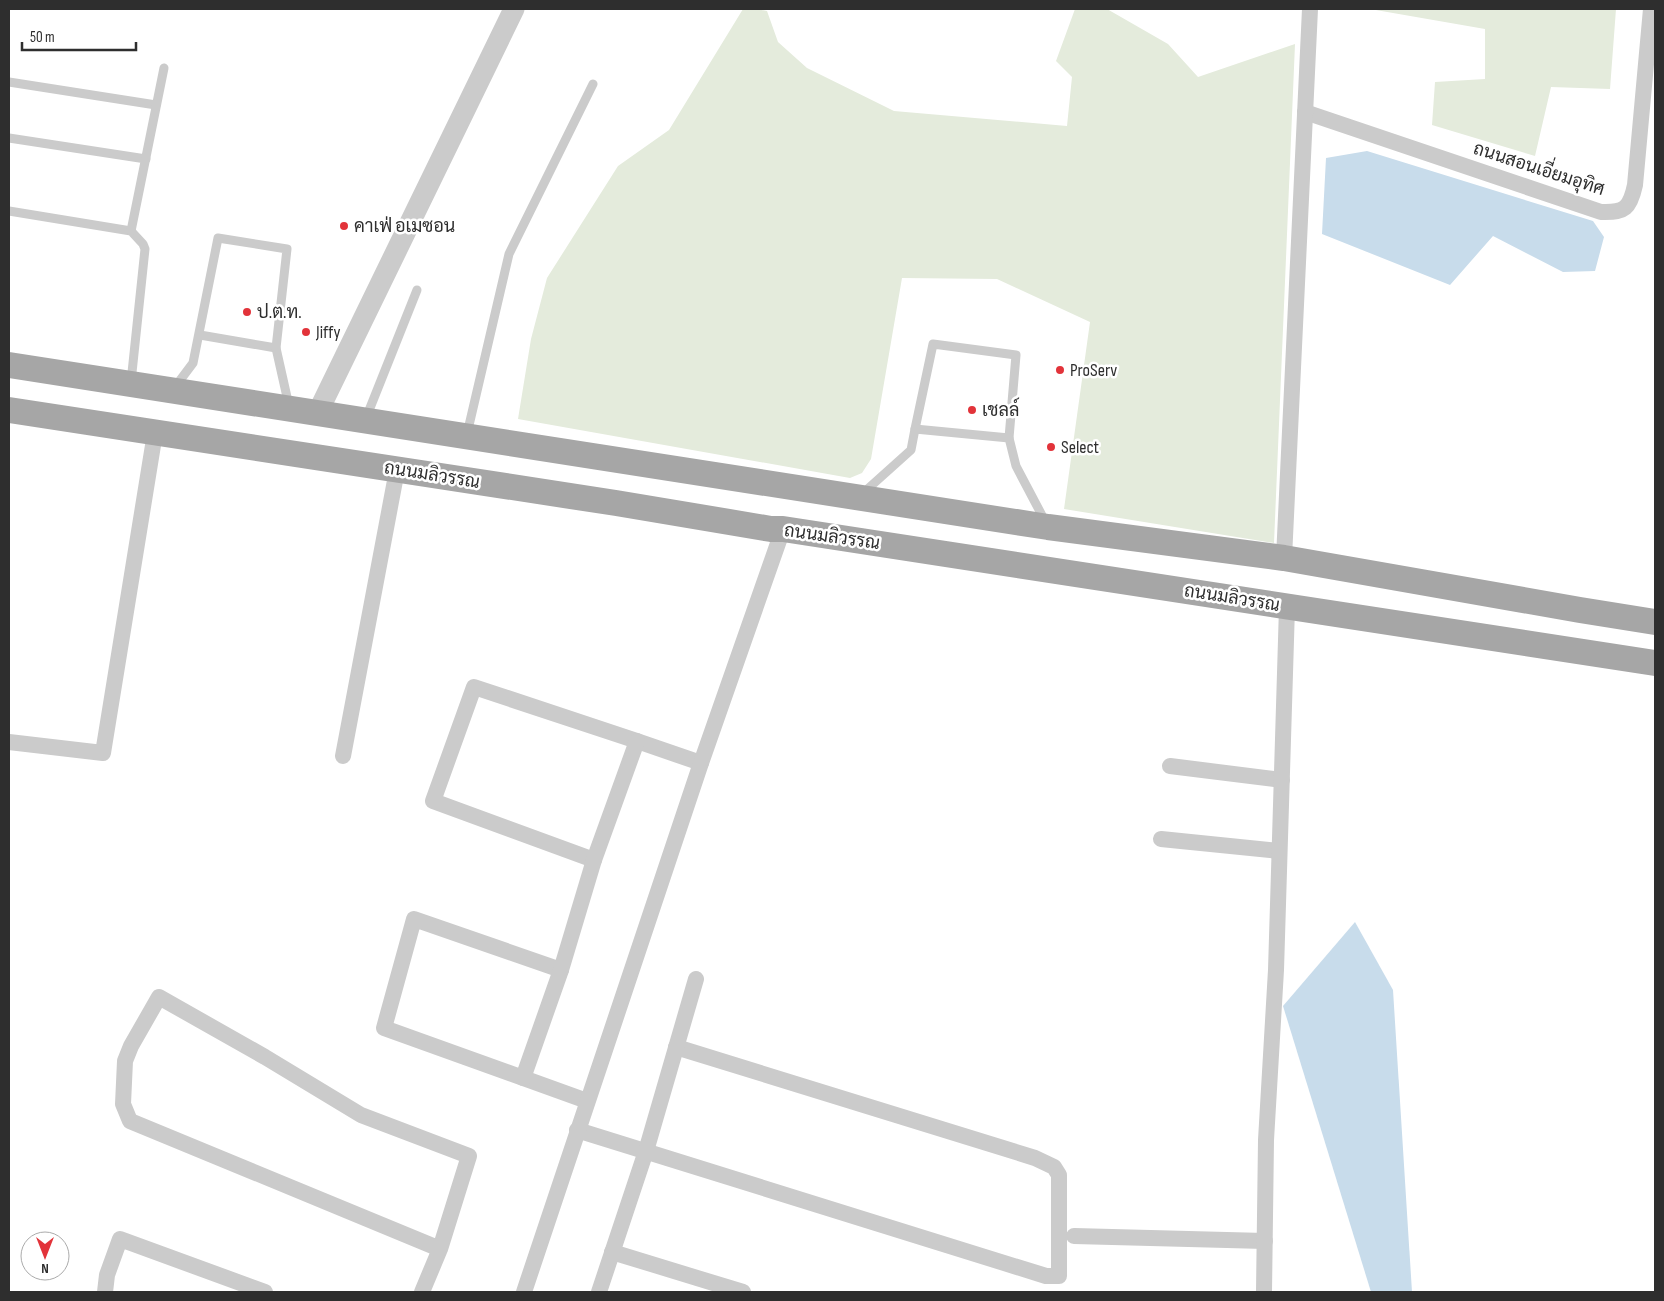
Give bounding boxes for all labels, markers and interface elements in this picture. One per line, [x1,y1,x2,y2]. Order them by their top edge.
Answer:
scale bar [22,20,136,52]
text: 50 m [30,28,55,47]
street label: ถนนสอนเอี่ยมอุทิศ [1470,132,1609,201]
place label: คาเฟ่ อเมซอน [354,216,455,237]
marker: คาเฟ่ อเมซอน [338,220,350,232]
place label: ป.ต.ท. [257,302,302,323]
marker: ป.ต.ท. [241,306,253,318]
place label: Jiffy [315,322,341,343]
marker: Jiffy [300,326,312,338]
place label: ProServ [1070,360,1117,381]
marker: ProServ [1054,364,1066,376]
place label: เชลล์ [982,397,1019,421]
marker: เชลล์ [966,404,978,416]
place label: Select [1061,437,1100,458]
marker: Select [1045,441,1057,453]
street label: ถนนมลิวรรณ [383,456,481,493]
street label: ถนนมลิวรรณ [783,519,881,554]
street label: ถนนมลิวรรณ [1183,579,1281,616]
north arrow [20,1231,70,1281]
text: N [41,1260,49,1277]

